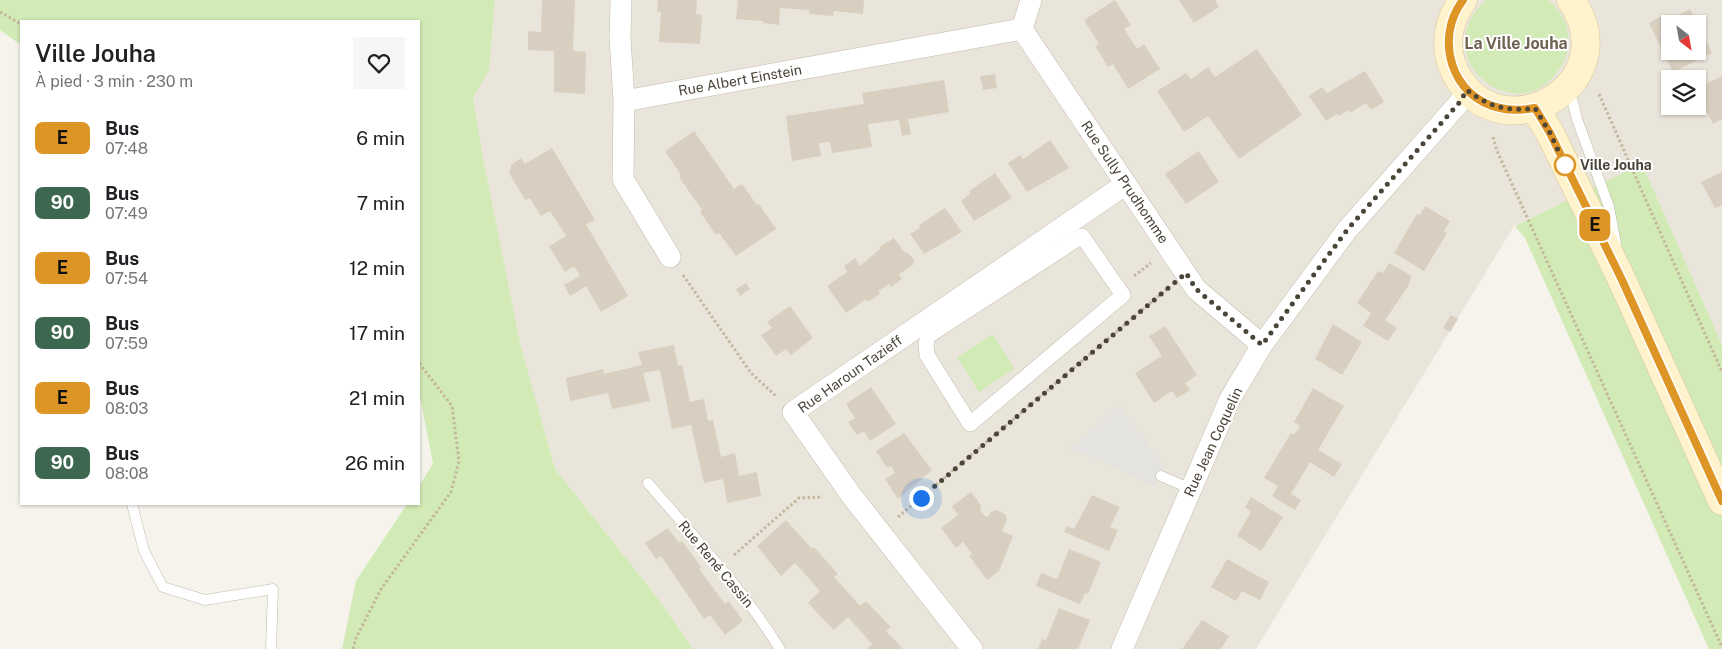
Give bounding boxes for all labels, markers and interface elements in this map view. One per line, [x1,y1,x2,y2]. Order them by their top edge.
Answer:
north arrow [1661,15,1706,60]
map controls [1661,15,1706,115]
district label: La Ville Jouha [1464,34,1568,53]
button: heart [353,37,405,89]
text: Ville Jouha [35,39,156,67]
street label: Rue Albert Einstein [677,61,803,99]
button: layers [1661,70,1706,115]
text: À pied · 3 min · 230 m [35,72,193,91]
text: Bus [105,117,139,139]
street label: Rue Sully Prudhomme [1078,118,1172,246]
text: E [57,127,68,148]
text: 6 min [356,127,405,149]
text: 07:48 [105,139,148,158]
marker: Ville Jouha [1554,154,1576,176]
place label: Ville Jouha [1580,157,1652,173]
text: Bus [105,182,139,204]
text: 90 [51,192,74,213]
text: 7 min [357,192,405,214]
text: 07:49 [105,204,148,223]
line badge: E [1579,209,1611,241]
text: E [1589,214,1601,235]
text: Bus [105,247,139,269]
text: E [57,257,68,278]
text: 12 min [349,257,405,279]
text: 07:54 [105,269,148,288]
text: Bus [105,312,139,334]
text: 90 [51,322,74,343]
text: 17 min [349,322,405,344]
street label: Rue Haroun Tazieff [795,332,906,416]
text: 07:59 [105,334,148,353]
text: Bus [105,377,139,399]
street label: Rue Jean Coquelin [1181,385,1245,499]
text: E [57,387,68,408]
text: 21 min [349,387,405,409]
text: 08:03 [105,399,148,418]
text: Bus [105,442,139,464]
text: 90 [51,452,74,473]
text: 26 min [345,452,405,474]
text: 08:08 [105,464,149,483]
your location [909,486,934,511]
street label: Rue René Cassin [675,517,757,611]

